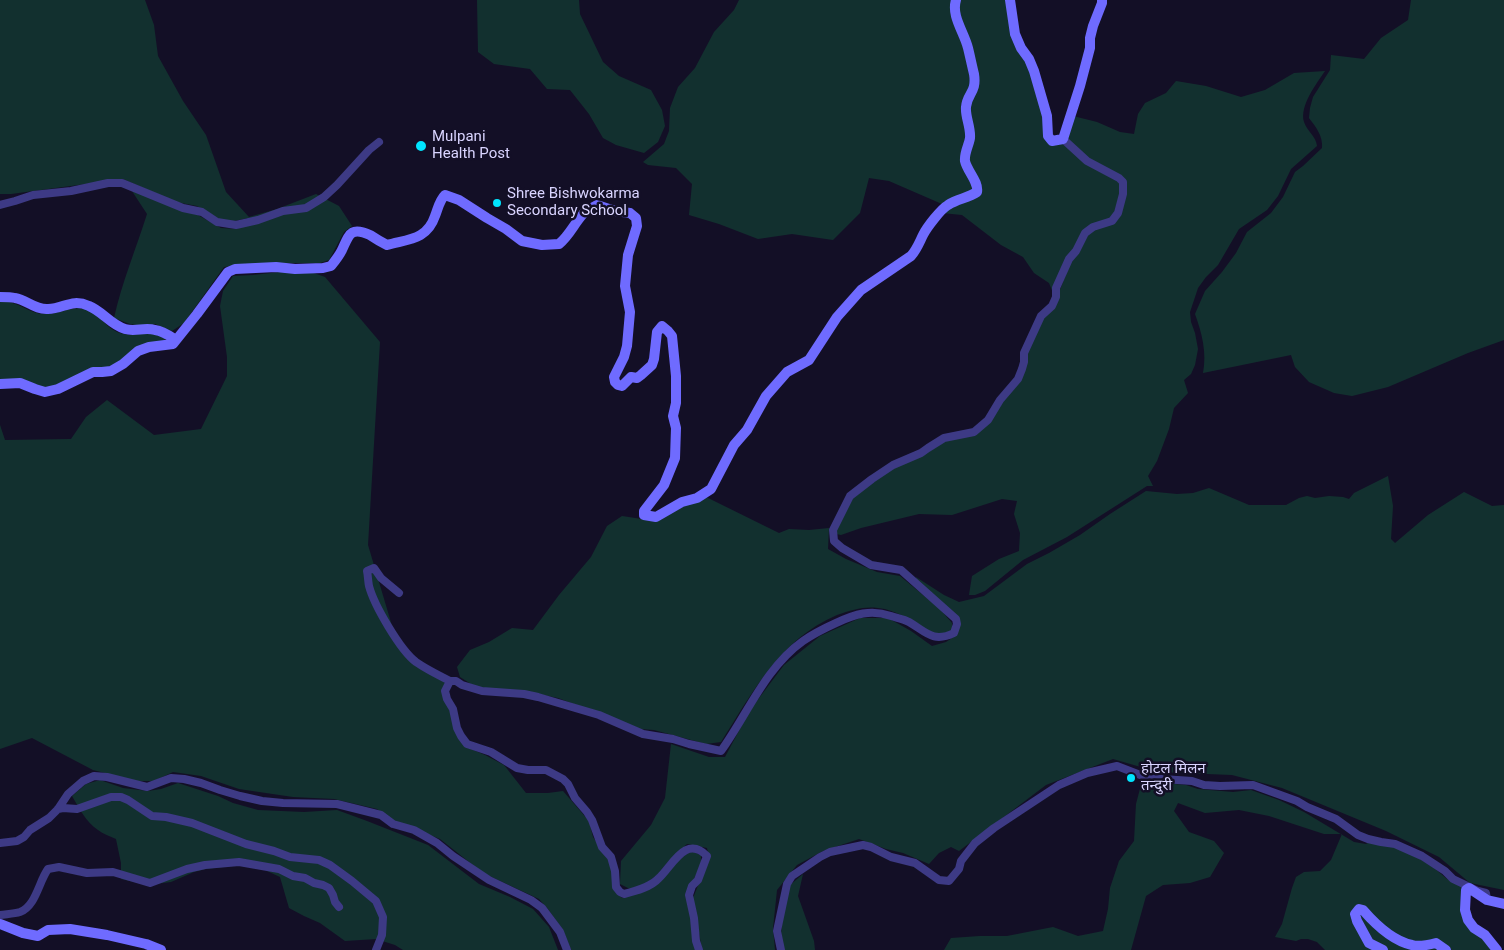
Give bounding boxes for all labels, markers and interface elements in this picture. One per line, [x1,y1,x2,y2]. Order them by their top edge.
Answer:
place label: Mulpani Health Post [432,128,510,163]
marker: Mulpani Health Post [414,139,428,153]
place label: Shree Bishwokarma Secondary School [507,185,640,220]
marker: Shree Bishwokarma Secondary School [491,197,503,209]
place label: होटल मिलन तन्दुरी [1141,760,1206,795]
marker: होटल मिलन तन्दुरी [1125,772,1137,784]

